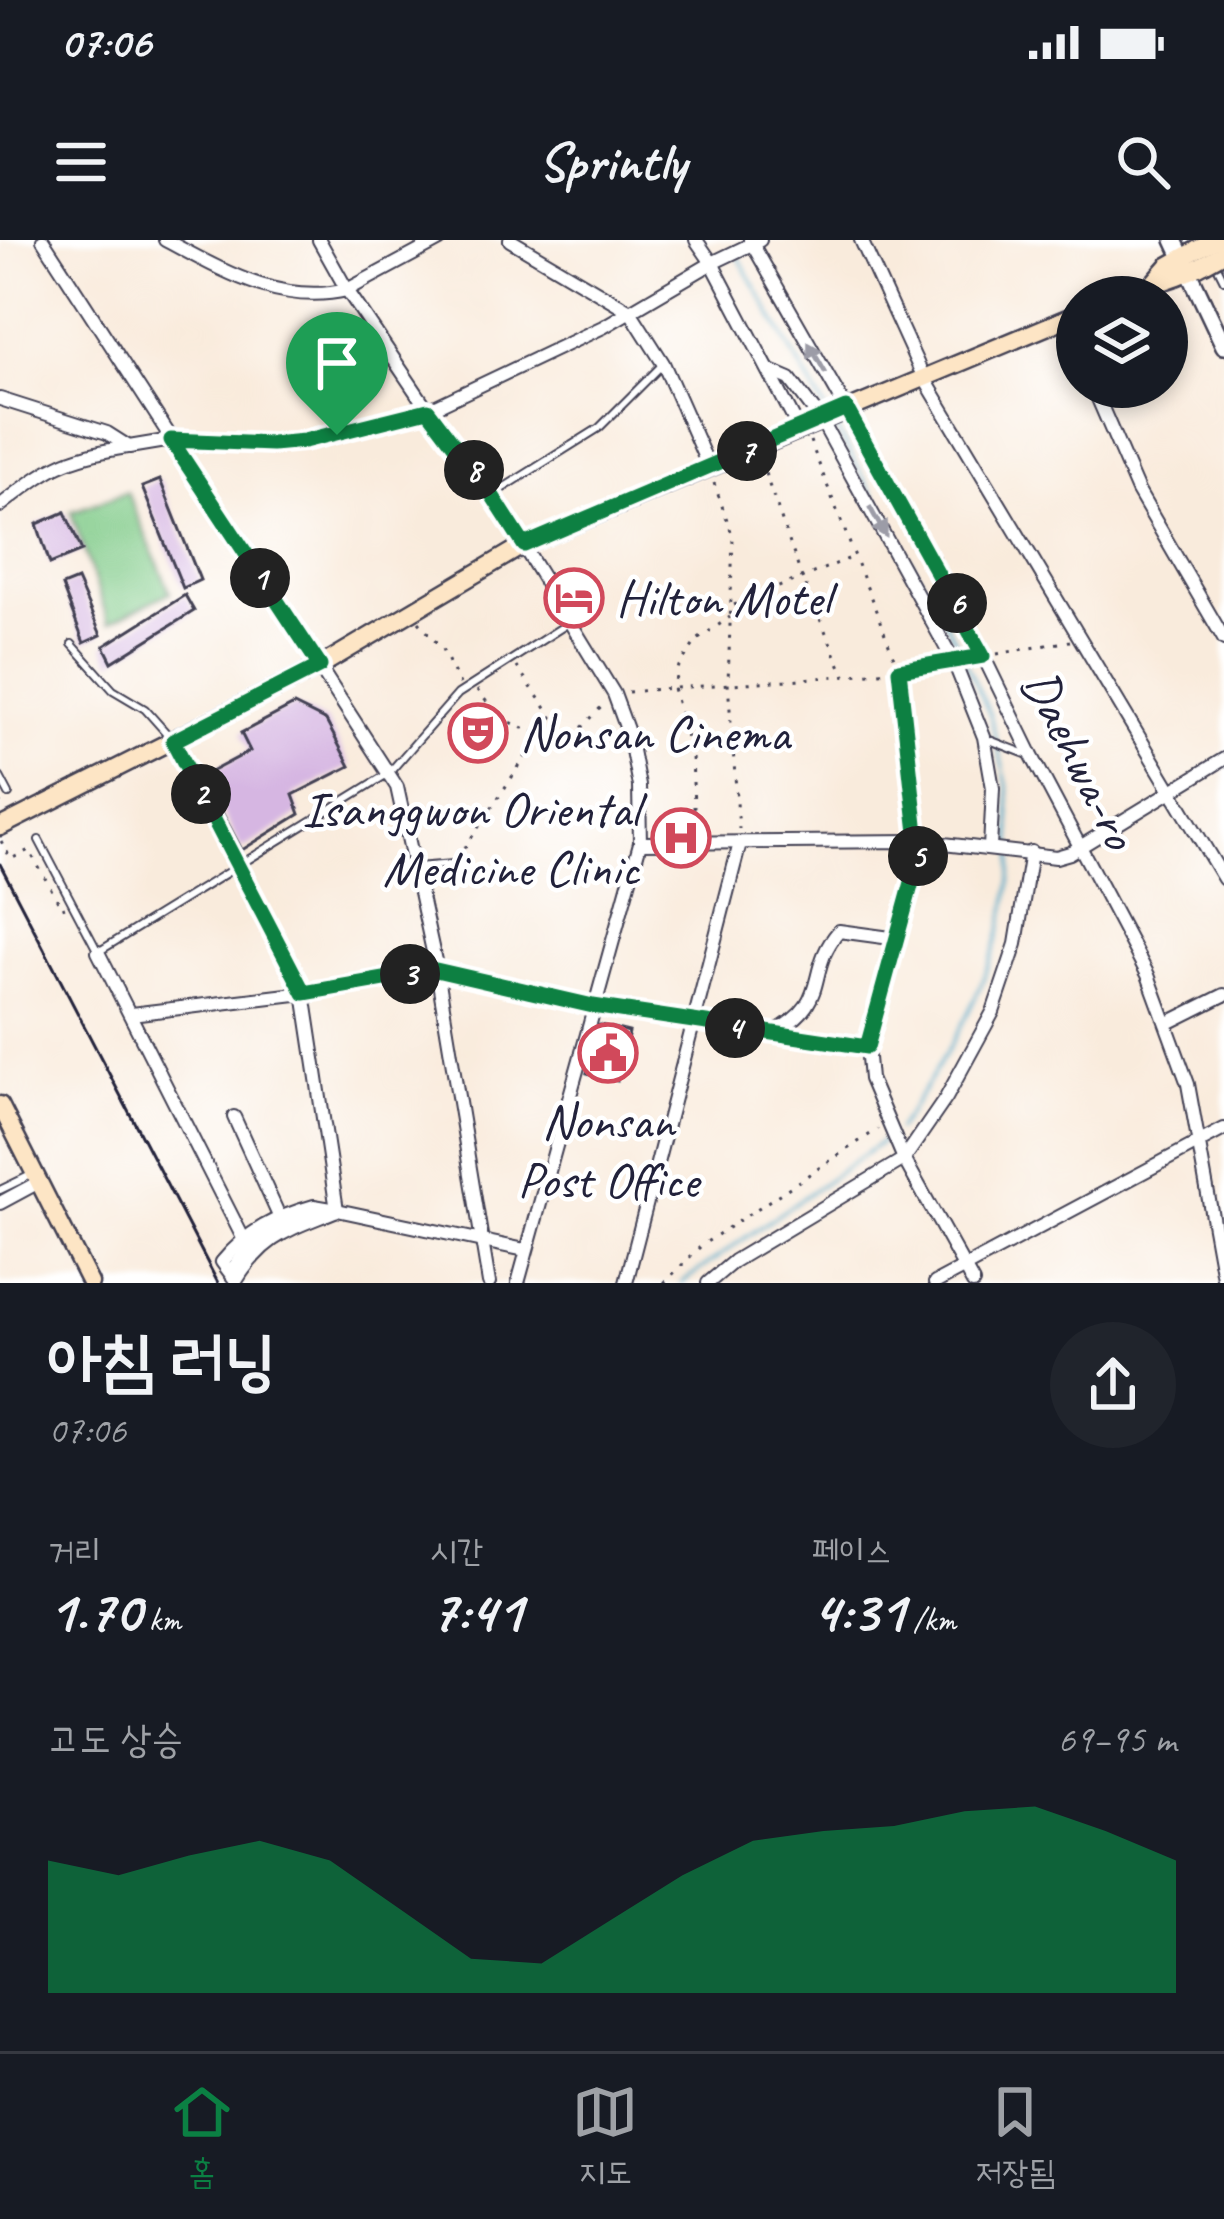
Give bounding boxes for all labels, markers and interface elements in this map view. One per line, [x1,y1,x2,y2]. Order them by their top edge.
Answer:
text: 07:06 [60,14,151,71]
text: Sprintly [538,128,686,196]
icon: menu [48,129,114,195]
icon: search [1110,129,1176,195]
map controls [1056,276,1188,408]
button: layers [1056,276,1188,408]
pin [286,312,388,435]
icon: arrive [304,330,370,396]
one-way arrow [807,341,828,375]
pin: 7 [717,421,777,481]
text: 7 [740,430,754,472]
pin: 8 [444,440,504,500]
text: 8 [467,449,481,491]
one-way arrow [867,505,888,539]
pin: 1 [230,548,290,608]
text: 1 [253,557,267,599]
place label: Hilton Motel [616,566,839,630]
hotel icon: Hilton Motel [543,567,605,629]
pin: 6 [927,573,987,633]
text: 6 [949,582,965,624]
street label: Daehwa-ro [1008,659,1154,862]
place label: Nonsan Cinema [520,701,793,765]
theatre icon: Nonsan Cinema [447,702,509,764]
pin: 2 [171,764,231,824]
text: 2 [194,773,208,815]
place label: Isanggwon Oriental Medicine Clinic [302,777,647,900]
hospital icon: Isanggwon Oriental Medicine Clinic [650,807,712,869]
pin: 5 [888,826,948,886]
text: 5 [911,835,925,877]
pin: 3 [380,944,440,1004]
text: 3 [403,953,417,995]
pin: 4 [705,998,765,1058]
text: 4 [728,1007,742,1049]
public building icon: Nonsan Post Office [577,1022,639,1084]
place label: Nonsan Post Office [518,1089,702,1212]
text: 아침 러닝 [48,1319,276,1402]
button: share [1050,1322,1176,1448]
text: 07:06 [48,1406,126,1455]
text: 거리 [48,1530,101,1572]
text: 시간 [430,1530,483,1572]
text: 페이스 [812,1530,892,1572]
text: 1.70 [48,1573,141,1649]
text: 7:41 [430,1573,523,1649]
text: 4:31 [812,1573,905,1649]
text: km [141,1599,181,1641]
text: /km [905,1599,956,1641]
text: 고도 상승 [48,1715,183,1764]
text: 69–95 m [1057,1715,1176,1764]
tab: 홈 [169,2079,235,2194]
tab: 지도 [572,2079,638,2194]
tab: 저장됨 [976,2079,1055,2194]

